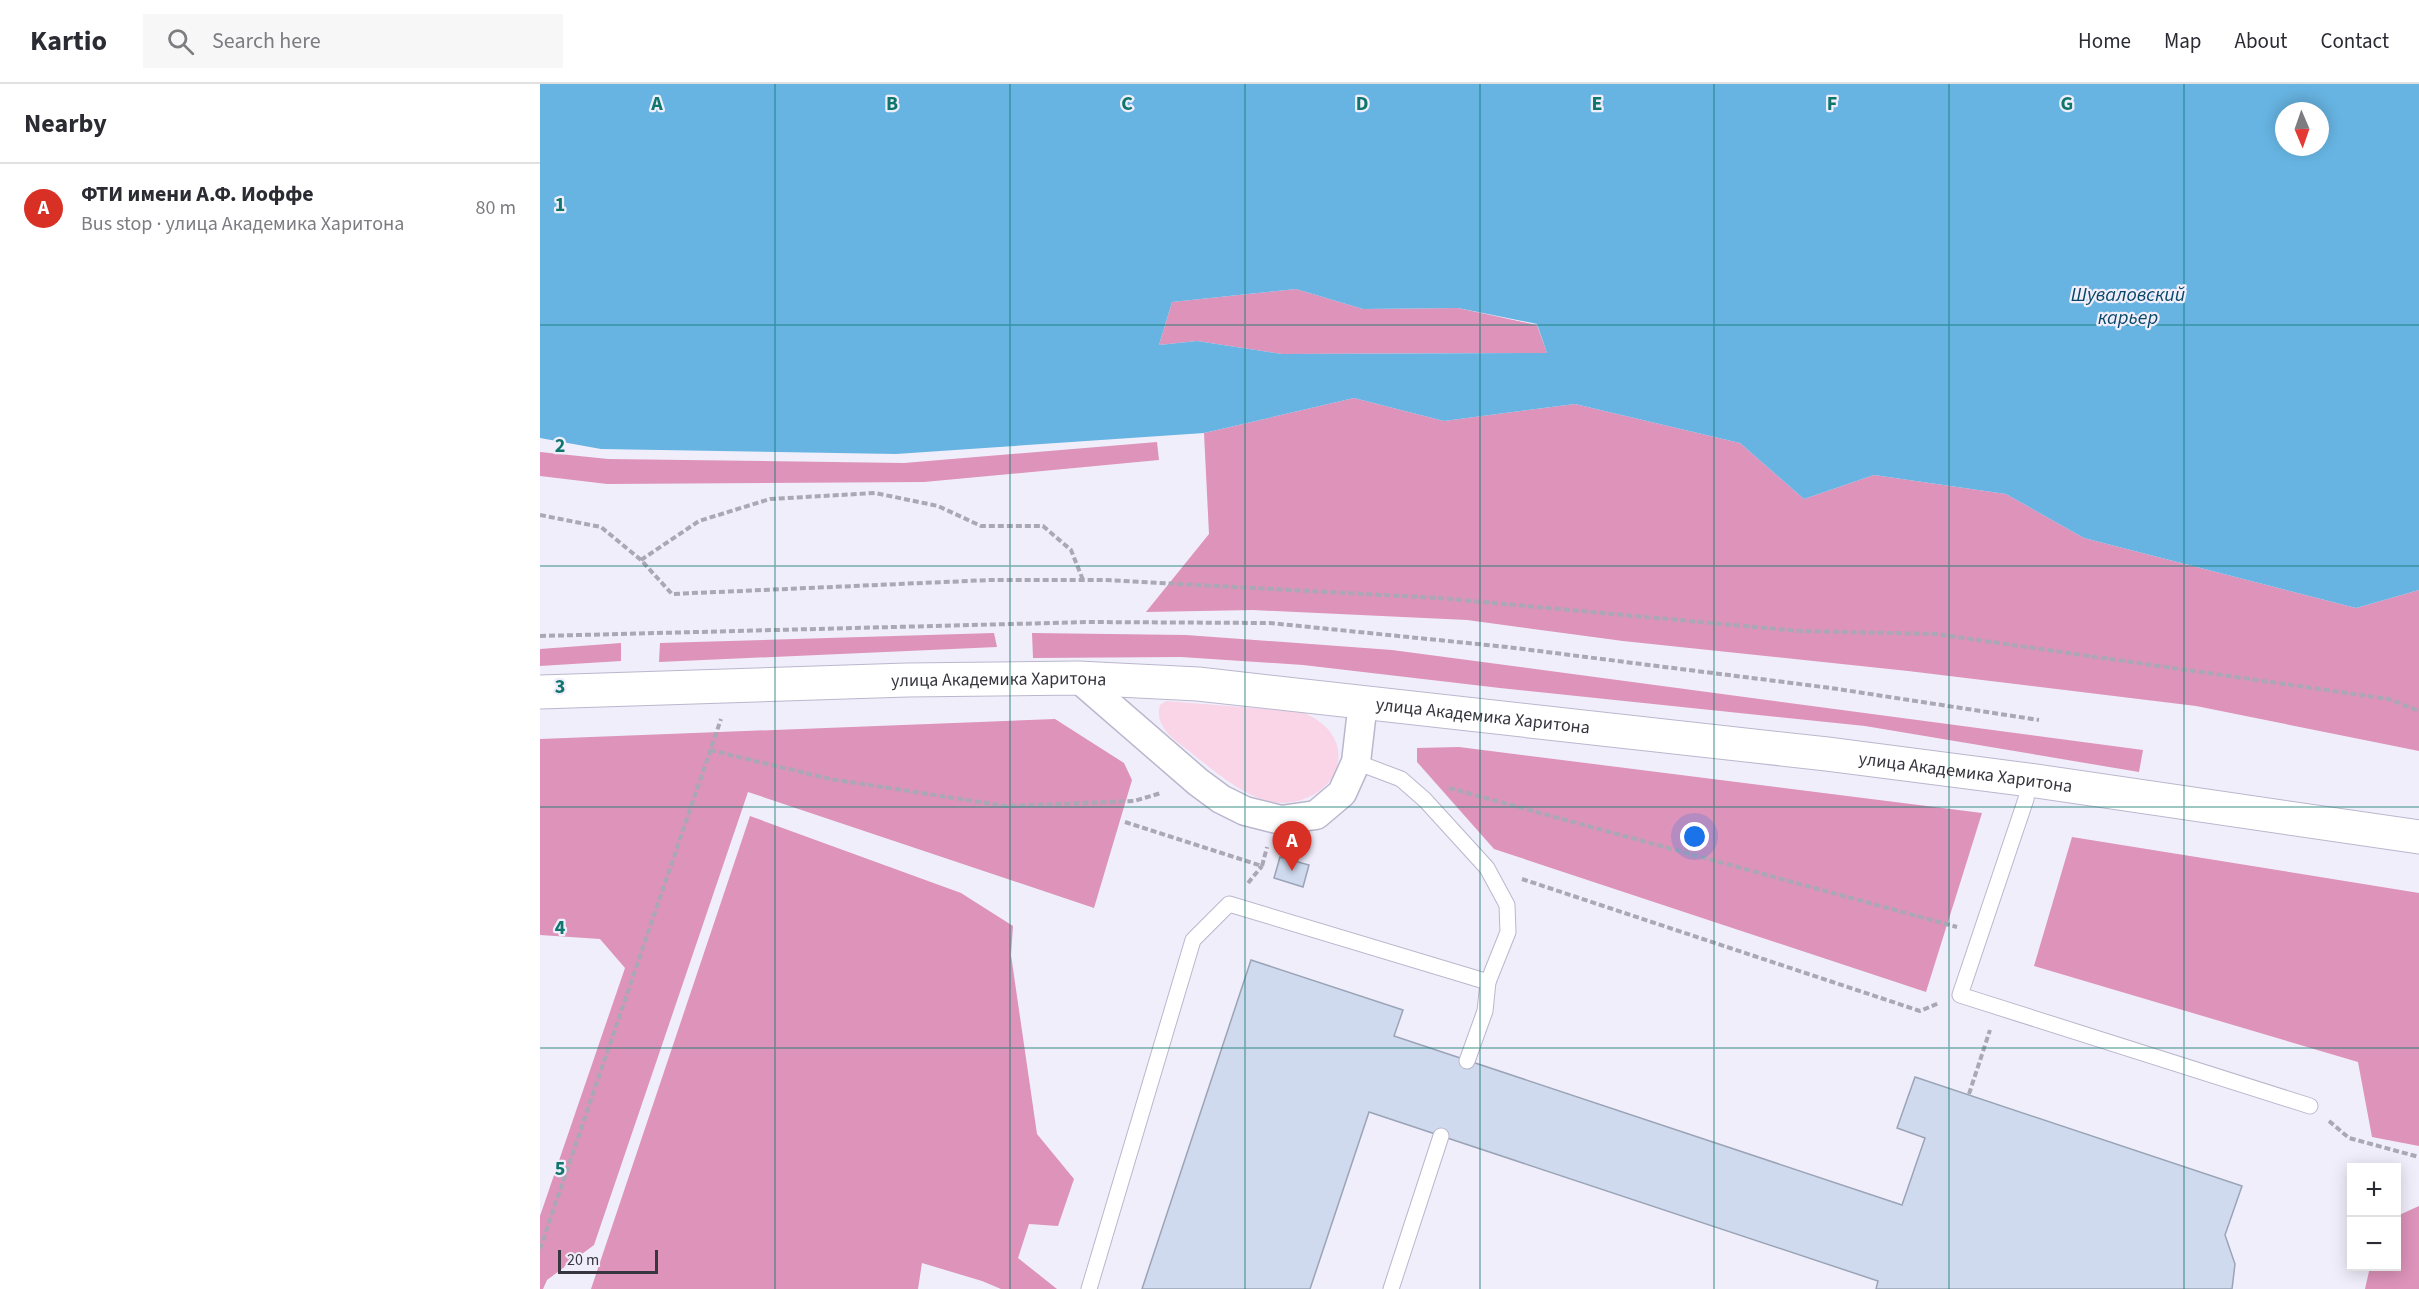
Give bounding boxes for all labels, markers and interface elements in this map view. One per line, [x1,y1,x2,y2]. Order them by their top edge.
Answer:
search box [143,14,563,68]
text: Kartio [30,21,107,61]
icon: search [164,25,197,58]
text: Search here [212,25,321,57]
text: Home [2078,26,2131,56]
text: Map [2164,26,2202,56]
text: About [2235,26,2287,56]
text: Contact [2320,26,2389,56]
text: A [650,90,663,118]
text: B [886,90,898,118]
text: C [1121,90,1133,118]
text: D [1356,90,1368,118]
text: E [1592,90,1602,118]
text: F [1827,90,1837,118]
text: G [2061,90,2073,118]
north arrow [2275,102,2329,156]
text: Nearby [24,105,107,142]
text: ФТИ имени А.Ф. Иоффе [81,178,314,210]
text: 1 [555,191,565,219]
text: A [38,194,49,222]
text: 80 m [476,194,516,222]
text: Bus stop · улица Академика Харитона [81,210,404,238]
water label: Шуваловский карьер [2071,281,2185,332]
text: 2 [555,432,565,460]
street label: улица Академика Харитона [891,665,1107,693]
text: 3 [555,673,565,701]
street label: улица Академика Харитона [1375,691,1591,740]
street label: улица Академика Харитона [1857,746,2074,799]
pin: A [1272,822,1311,871]
your location [1680,822,1709,851]
text: 4 [555,914,566,942]
text: 5 [555,1155,565,1183]
map controls [2347,1163,2401,1271]
button: + [2347,1163,2401,1217]
button: − [2347,1217,2401,1271]
scale bar [558,1247,658,1274]
text: 20 m [567,1249,599,1271]

